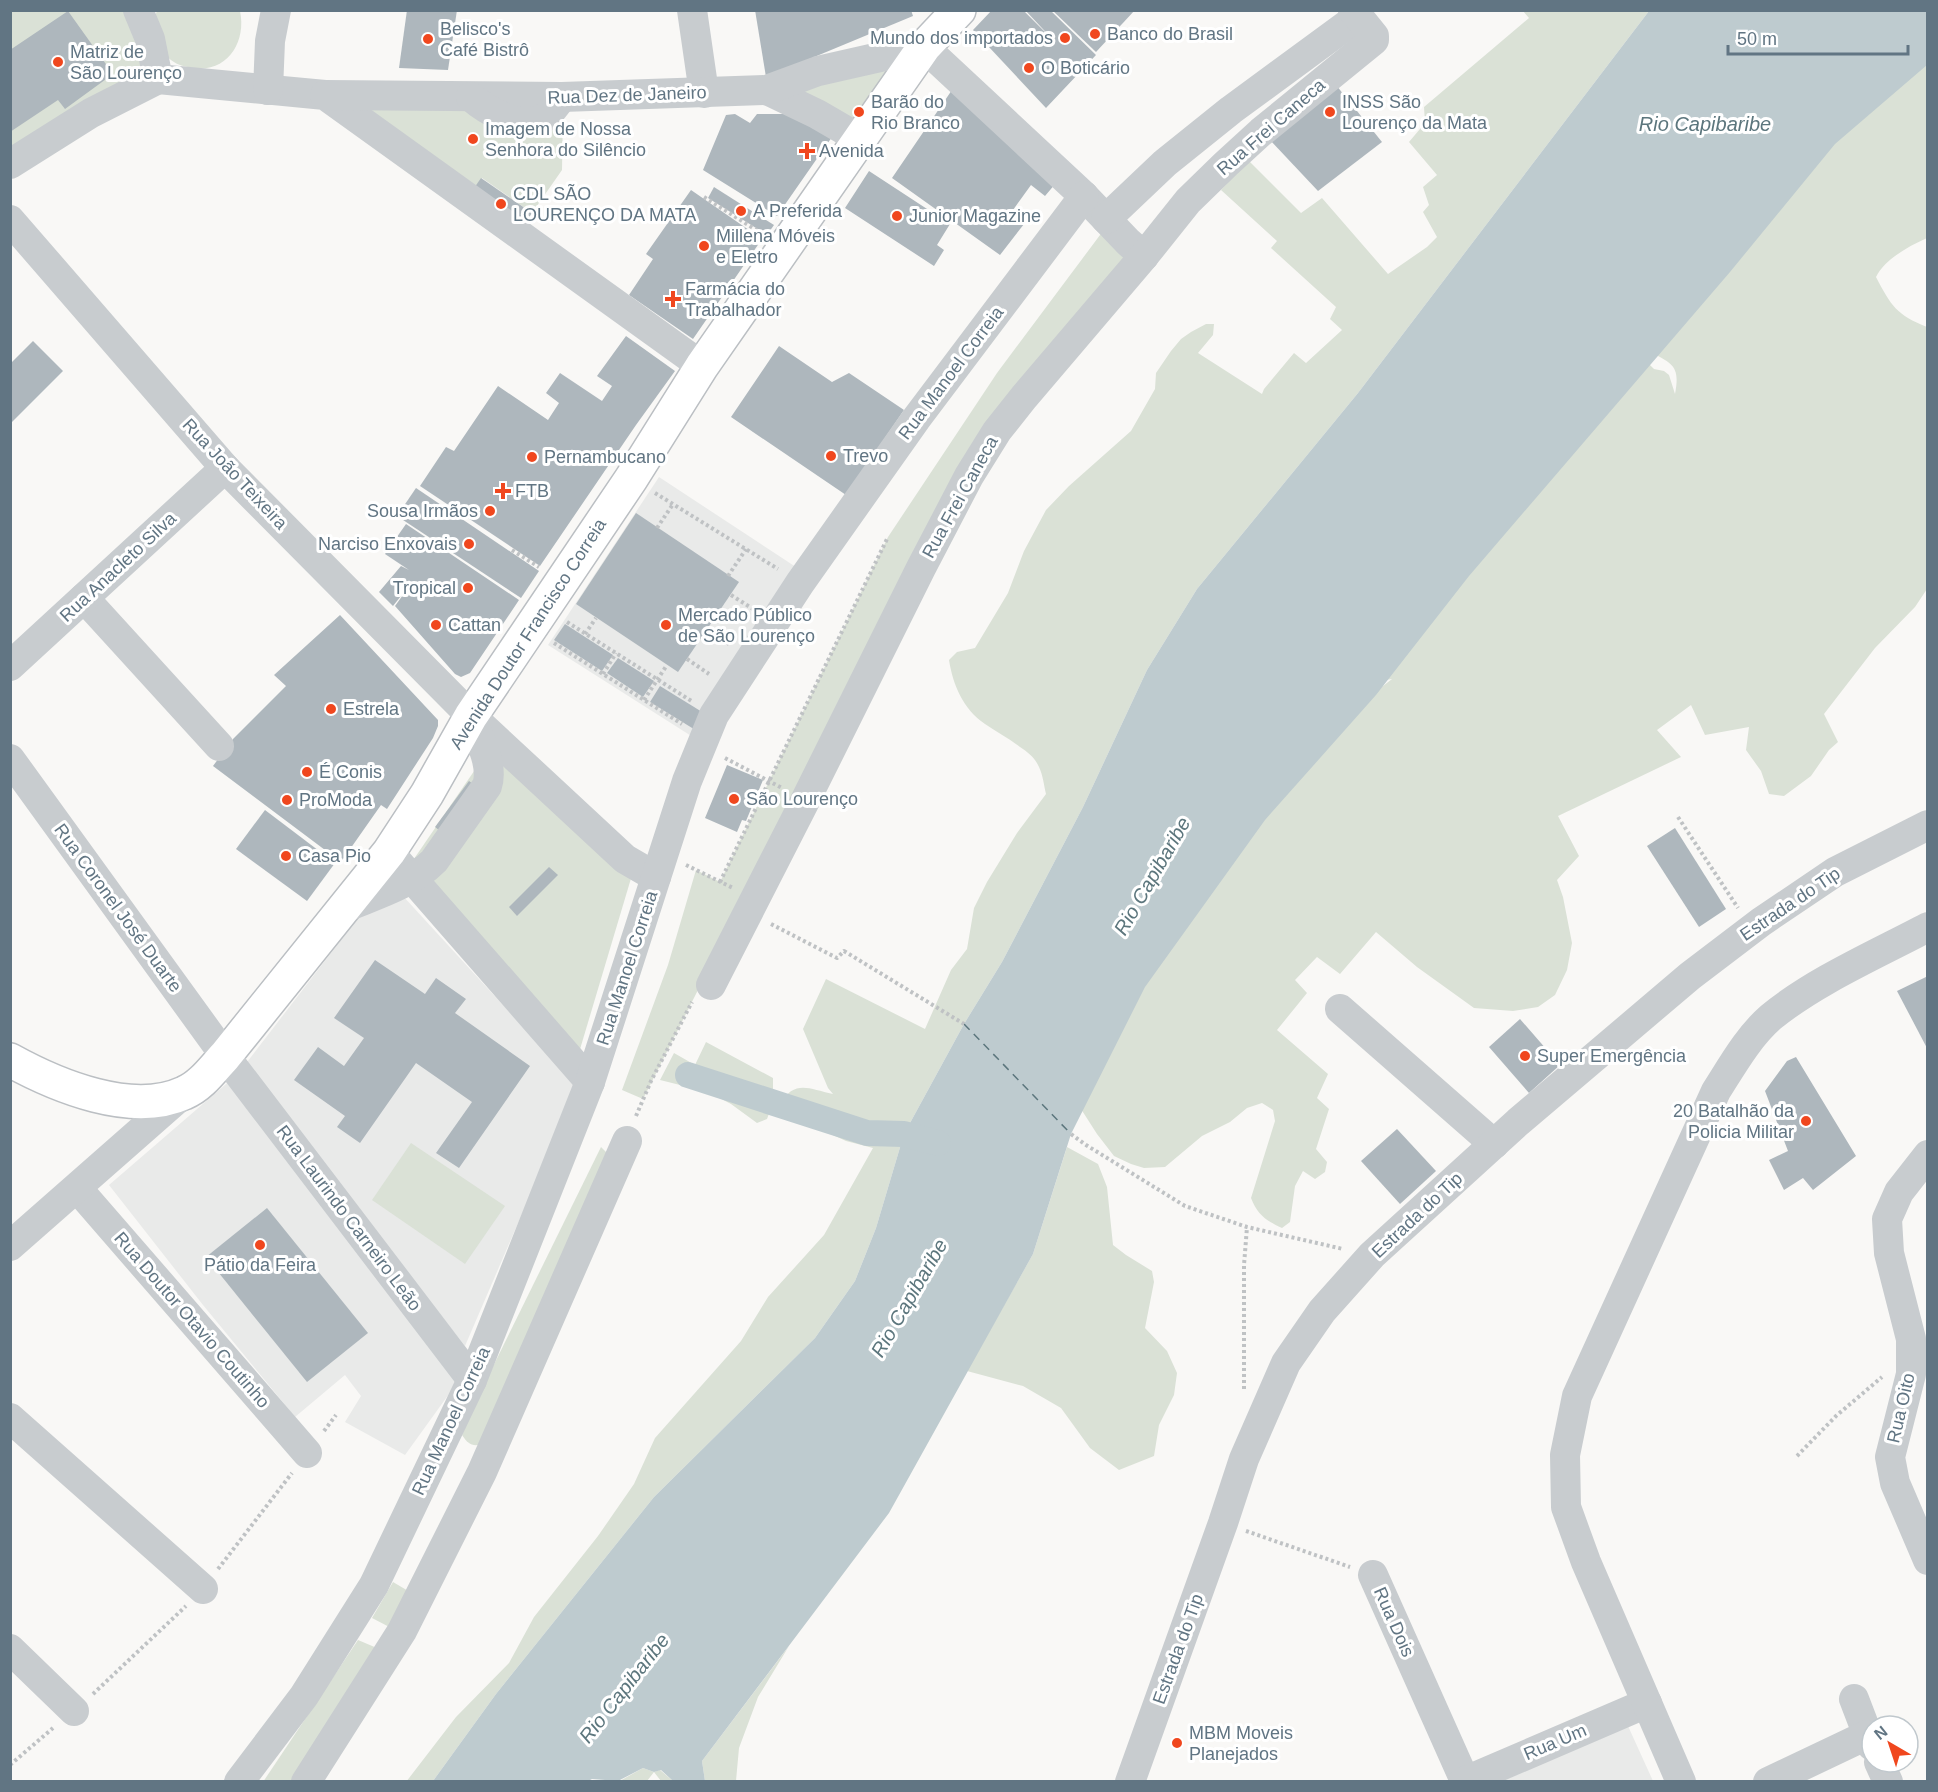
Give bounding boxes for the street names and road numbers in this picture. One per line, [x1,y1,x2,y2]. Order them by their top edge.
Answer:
street label: Rua Frei Caneca [1213,74,1330,179]
street label: Rua Dez de Janeiro [547,82,707,108]
street label: Rua Manoel Correia [895,302,1008,443]
street label: Rua João Teixeira [179,415,292,534]
street label: Rua Frei Caneca [918,432,1002,561]
street label: Rua Anacleto Silva [56,507,181,626]
street label: Avenida Doutor Francisco Correia [446,514,611,753]
street label: Rua Coronel José Duarte [50,820,186,996]
street label: Estrada do Tip [1736,863,1844,945]
street label: Rua Manoel Correia [593,887,662,1048]
street label: Rua Laurindo Carneiro Leão [273,1121,425,1315]
street label: Estrada do Tip [1368,1168,1466,1262]
street label: Rua Doutor Otavio Coutinho [110,1228,274,1412]
street label: Rua Manoel Correia [408,1343,495,1498]
street label: Rua Oito [1883,1371,1919,1445]
street label: Rua Dois [1370,1584,1418,1660]
street label: Estrada do Tip [1149,1591,1207,1707]
street label: Rua Um [1521,1720,1589,1764]

